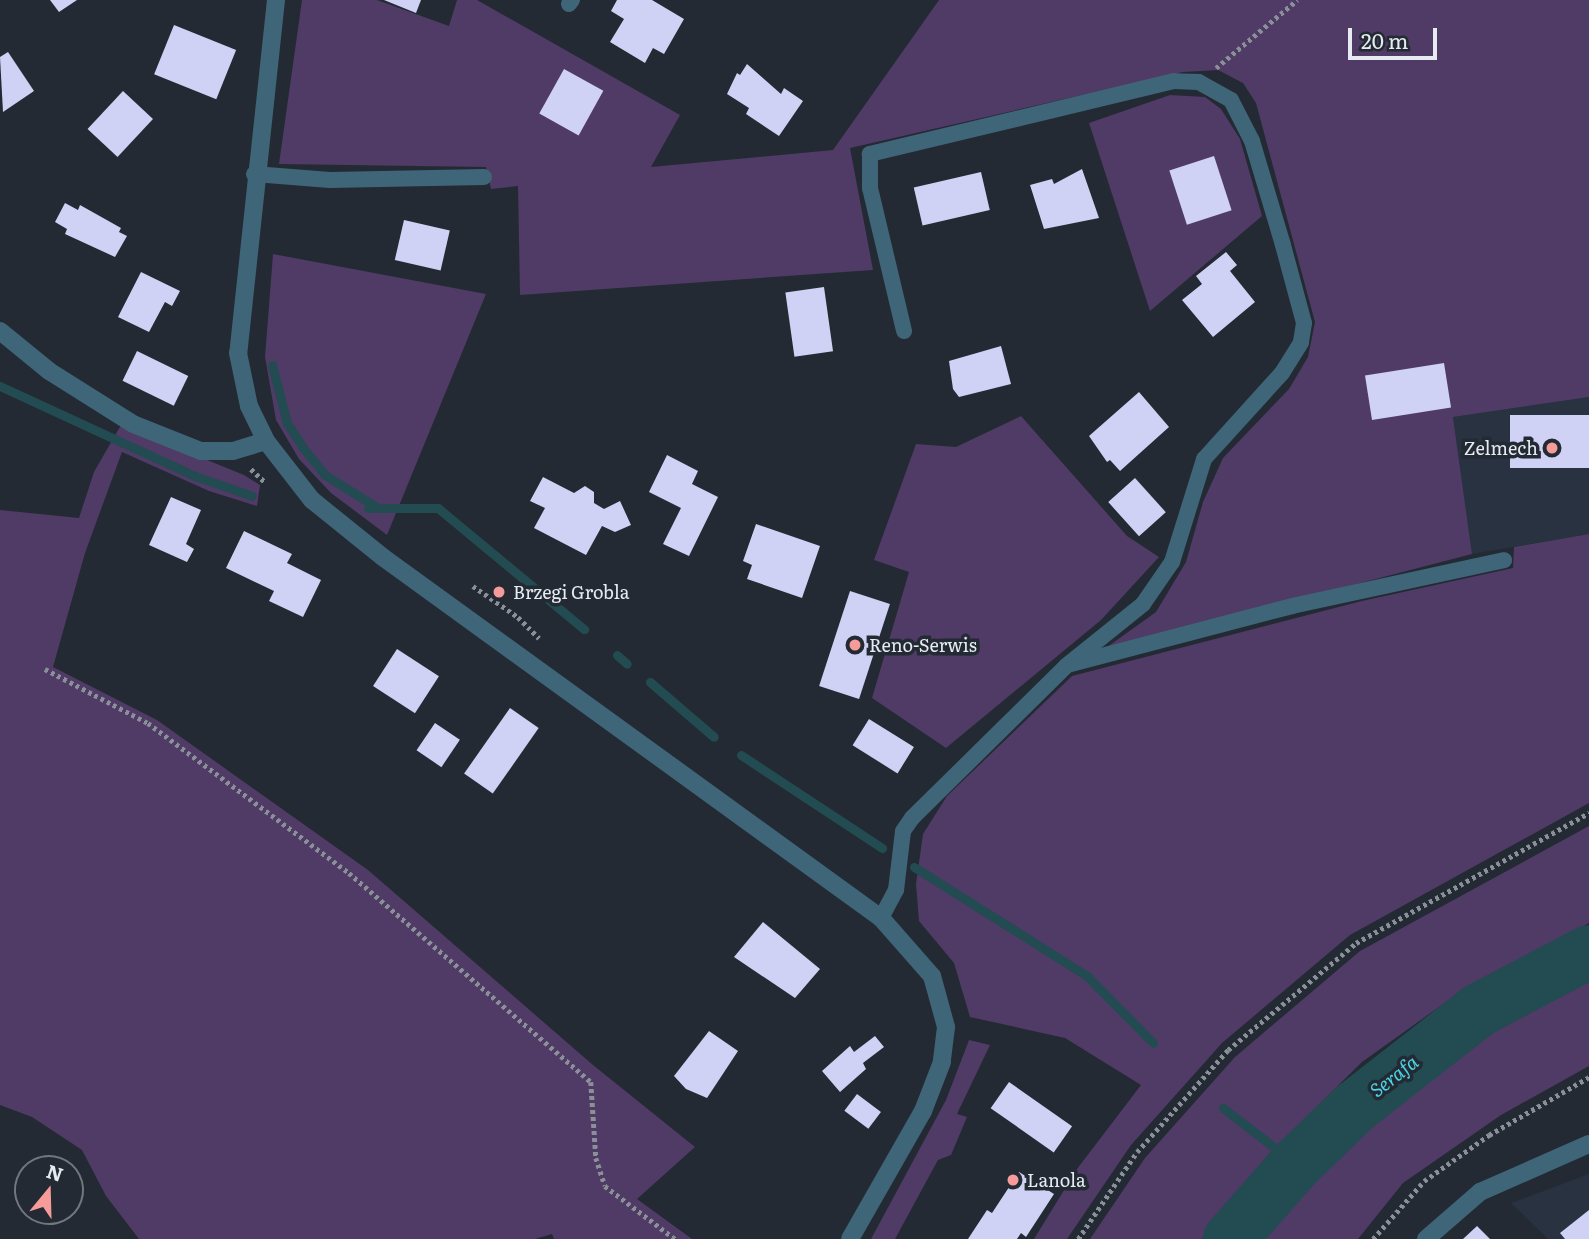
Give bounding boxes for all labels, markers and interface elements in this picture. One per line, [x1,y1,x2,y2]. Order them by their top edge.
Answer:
scale bar [1351,14,1440,58]
text: 20 m [1361,24,1408,55]
place label: Zelmech [1464,437,1538,459]
marker: Zelmech [1544,440,1560,456]
place label: Brzegi Grobla [513,581,629,603]
marker: Brzegi Grobla [491,584,507,600]
place label: Reno-Serwis [869,634,977,656]
marker: Reno-Serwis [847,637,863,653]
water label: Serafa [1365,1050,1423,1102]
north arrow [14,1155,84,1225]
text: N [43,1156,67,1188]
place label: Lanola [1027,1169,1086,1191]
marker: Lanola [1005,1172,1021,1188]

